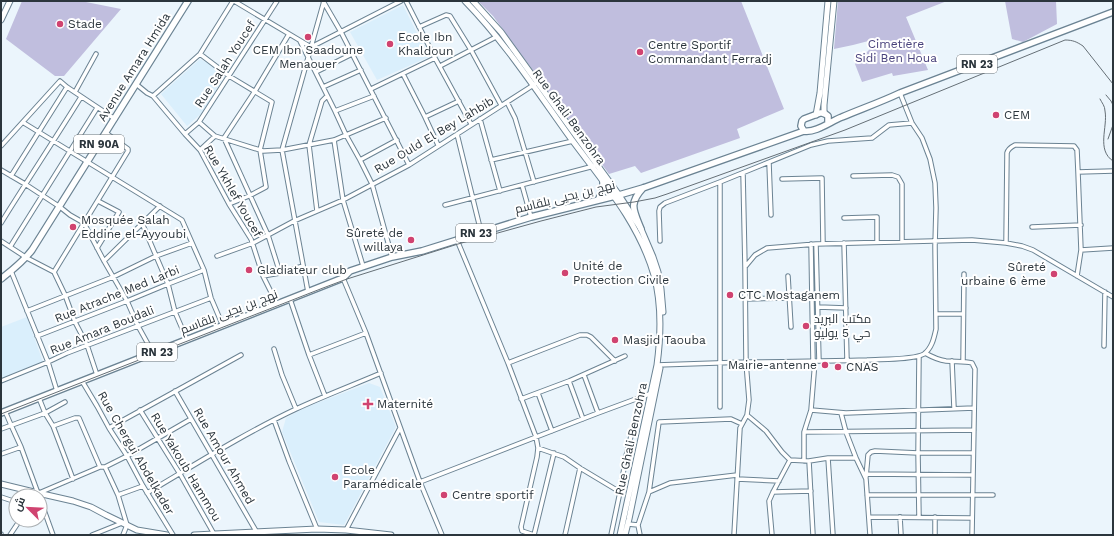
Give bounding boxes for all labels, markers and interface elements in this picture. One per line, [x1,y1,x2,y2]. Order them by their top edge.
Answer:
street label: Avenue Amara Hmida [95,10,173,124]
place label: Stade [68,17,102,31]
street label: Rue Salah Youcef [192,18,259,110]
marker: Stade [55,19,65,29]
place label: Ecole Ibn Khaldoun [398,30,453,58]
marker: CEM Ibn Saadoune Menaouer [303,32,313,42]
park label: Cimetière Sidi Ben Houa [855,37,937,65]
place label: Centre Sportif Commandant Ferradj [648,38,772,66]
marker: Ecole Ibn Khaldoun [385,39,395,49]
place label: CEM Ibn Saadoune Menaouer [253,43,363,71]
marker: Centre Sportif Commandant Ferradj [635,47,645,57]
road number: RN 23 [957,55,997,73]
street label: Rue Ghali Benzohra [530,66,609,168]
street label: Rue Ould El Bey Lahbib [372,94,496,176]
place label: CEM [1004,108,1030,122]
marker: CEM [991,110,1001,120]
road number: RN 90A [74,135,124,153]
street label: Rue Ykhlef Youcef [201,142,265,240]
street label: نهج بن يحيى بلقاسم [513,178,617,217]
place label: Mosquée Salah Eddine el-Ayyoubi [81,213,186,241]
marker: Mosquée Salah Eddine el-Ayyoubi [68,222,78,232]
road number: RN 23 [456,224,496,242]
place label: Sûreté de willaya [346,226,403,254]
marker: Sûreté de willaya [406,235,416,245]
place label: Unité de Protection Civile [573,259,669,287]
place label: Sûreté urbaine 6 ème [961,260,1046,288]
street label: Rue Atrache Med Larbi [53,263,181,325]
place label: Gladiateur club [257,263,347,277]
marker: Gladiateur club [244,265,254,275]
marker: Unité de Protection Civile [560,268,570,278]
marker: Sûreté urbaine 6 ème [1049,269,1059,279]
street label: نهج بن يحيى بلقاسم [178,287,280,338]
place label: CTC Mostaganem [738,288,840,302]
marker: CTC Mostaganem [725,290,735,300]
street label: Rue Amara Boudali [48,303,156,357]
place label: مكتب البريد حي 5 يوليو [814,312,871,343]
marker: مكتب البريد حي 5 يوليو [801,321,811,331]
place label: Masjid Taouba [623,333,706,347]
marker: Masjid Taouba [610,335,620,345]
road number: RN 23 [137,343,177,361]
place label: Mairie-antenne [728,358,817,372]
marker: Mairie-antenne [820,360,830,370]
place label: CNAS [846,360,879,374]
marker: CNAS [833,362,843,372]
street label: Rue Ghali Benzohra [612,381,650,497]
street label: Rue Chergui Abdelkader [95,389,177,517]
place label: Maternité [377,397,433,411]
marker: Maternité [362,398,374,410]
street label: Rue Amour Ahmed [191,405,257,507]
street label: Rue Yakoub Hammou [148,410,224,524]
place label: Ecole Paramédicale [343,463,422,491]
marker: Ecole Paramédicale [330,472,340,482]
north arrow [8,488,48,528]
place label: Centre sportif [452,488,534,502]
marker: Centre sportif [439,490,449,500]
text: ش [11,495,28,513]

